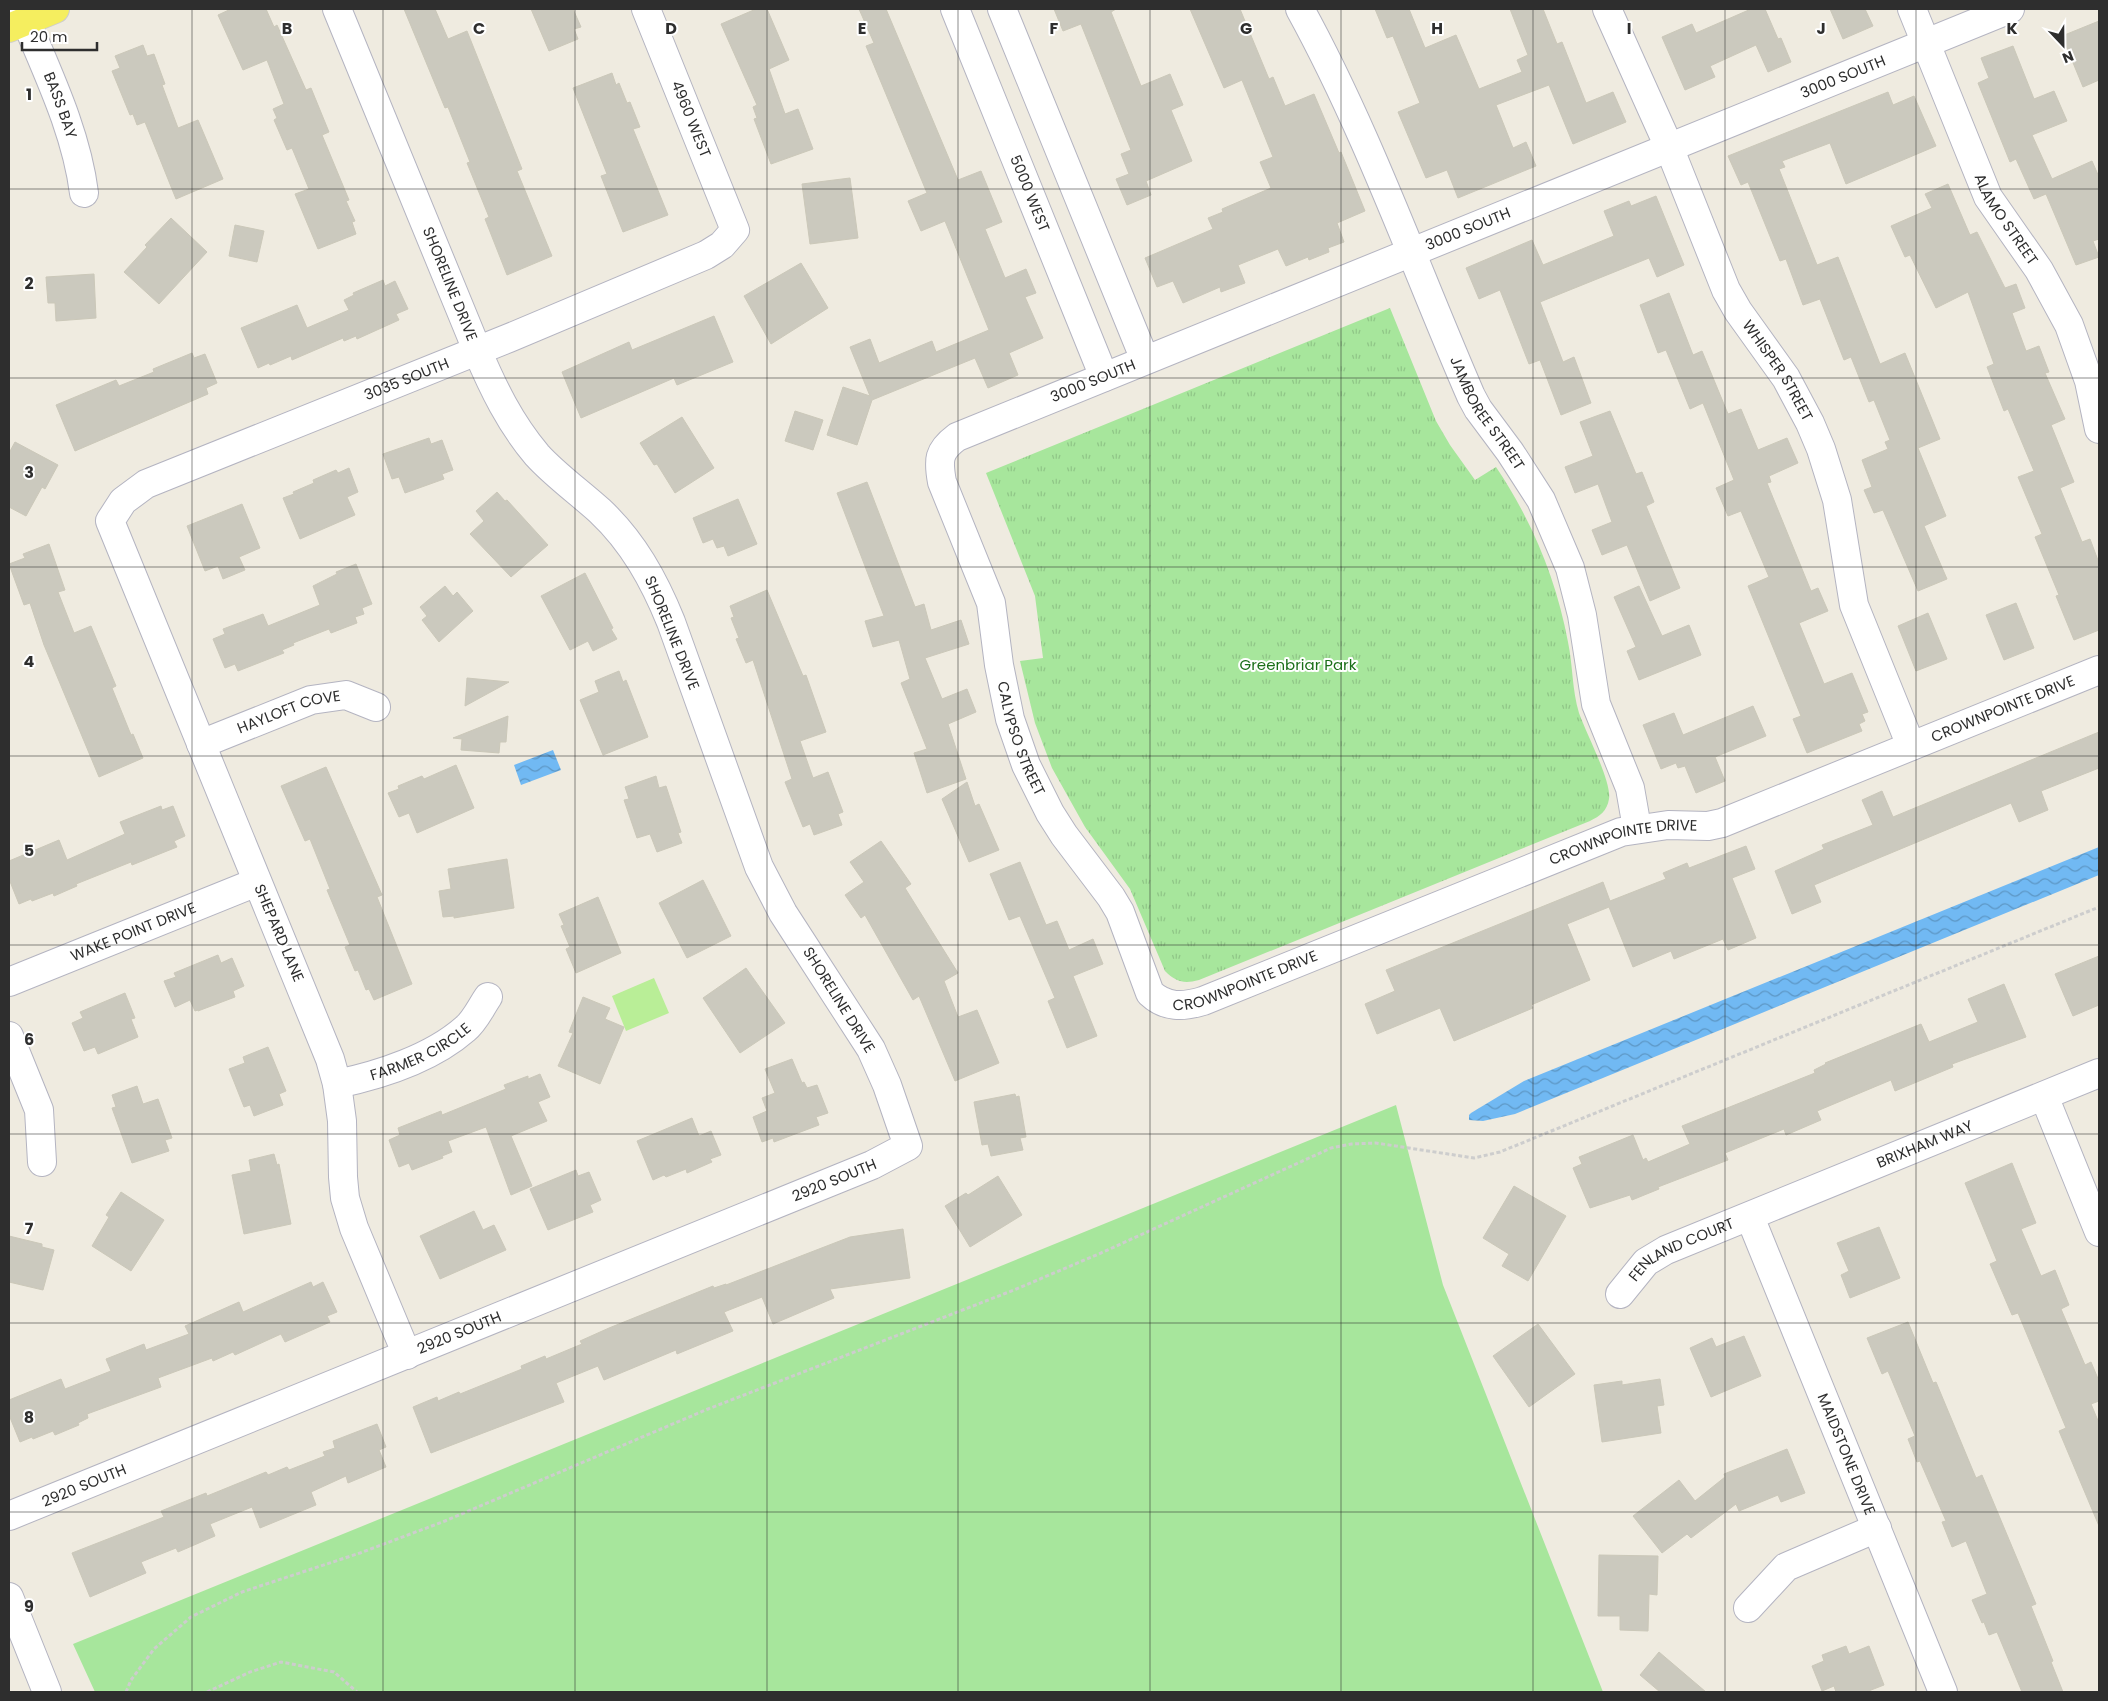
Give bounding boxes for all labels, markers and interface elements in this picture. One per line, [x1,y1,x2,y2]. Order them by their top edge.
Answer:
text: B [282,17,292,40]
text: C [473,17,485,40]
text: D [665,17,677,40]
text: E [858,17,866,40]
text: F [1050,17,1059,40]
text: G [1240,17,1252,40]
text: H [1431,17,1443,40]
text: I [1627,17,1631,40]
text: J [1816,17,1826,40]
text: K [2006,17,2018,40]
scale bar [22,20,98,52]
north arrow [2038,20,2088,70]
text: 20 m [30,26,68,47]
text: N [2059,46,2076,68]
street label: 3000 SOUTH [1797,50,1889,103]
street label: BASS BAY [39,69,82,141]
street label: 4960 WEST [667,77,716,160]
text: 1 [26,83,32,106]
street label: 5000 WEST [1005,152,1055,235]
street label: ALAMO STREET [1970,170,2043,269]
street label: 3000 SOUTH [1422,202,1514,255]
street label: SHORELINE DRIVE [418,224,483,344]
text: 2 [24,272,34,295]
street label: WHISPER STREET [1738,315,1818,425]
street label: 3035 SOUTH [361,352,452,405]
street label: JAMBOREE STREET [1445,353,1530,474]
street label: 3000 SOUTH [1047,354,1139,407]
text: 3 [24,461,34,484]
street label: SHORELINE DRIVE [640,573,705,693]
text: 4 [24,650,35,673]
park label: Greenbriar Park [1240,654,1357,675]
street label: CROWNPOINTE DRIVE [1928,670,2078,747]
street label: CALYPSO STREET [993,679,1051,799]
street label: HAYLOFT COVE [234,685,342,739]
street label: CROWNPOINTE DRIVE [1546,814,1698,870]
text: 5 [24,839,34,862]
street label: SHEPARD LANE [249,881,309,985]
street label: WAKE POINT DRIVE [67,897,199,966]
street label: SHORELINE DRIVE [798,943,881,1057]
street label: CROWNPOINTE DRIVE [1172,945,1321,1015]
street label: FARMER CIRCLE [367,1018,475,1085]
text: 6 [24,1028,34,1051]
street label: BRIXHAM WAY [1873,1115,1976,1173]
street label: 2920 SOUTH [789,1153,880,1206]
street label: FENLAND COURT [1623,1212,1737,1286]
text: 7 [25,1217,34,1240]
street label: 2920 SOUTH [414,1306,504,1359]
street label: MAIDSTONE DRIVE [1813,1390,1881,1518]
text: 8 [24,1406,34,1429]
street label: 2920 SOUTH [38,1458,129,1512]
text: 9 [24,1595,34,1618]

